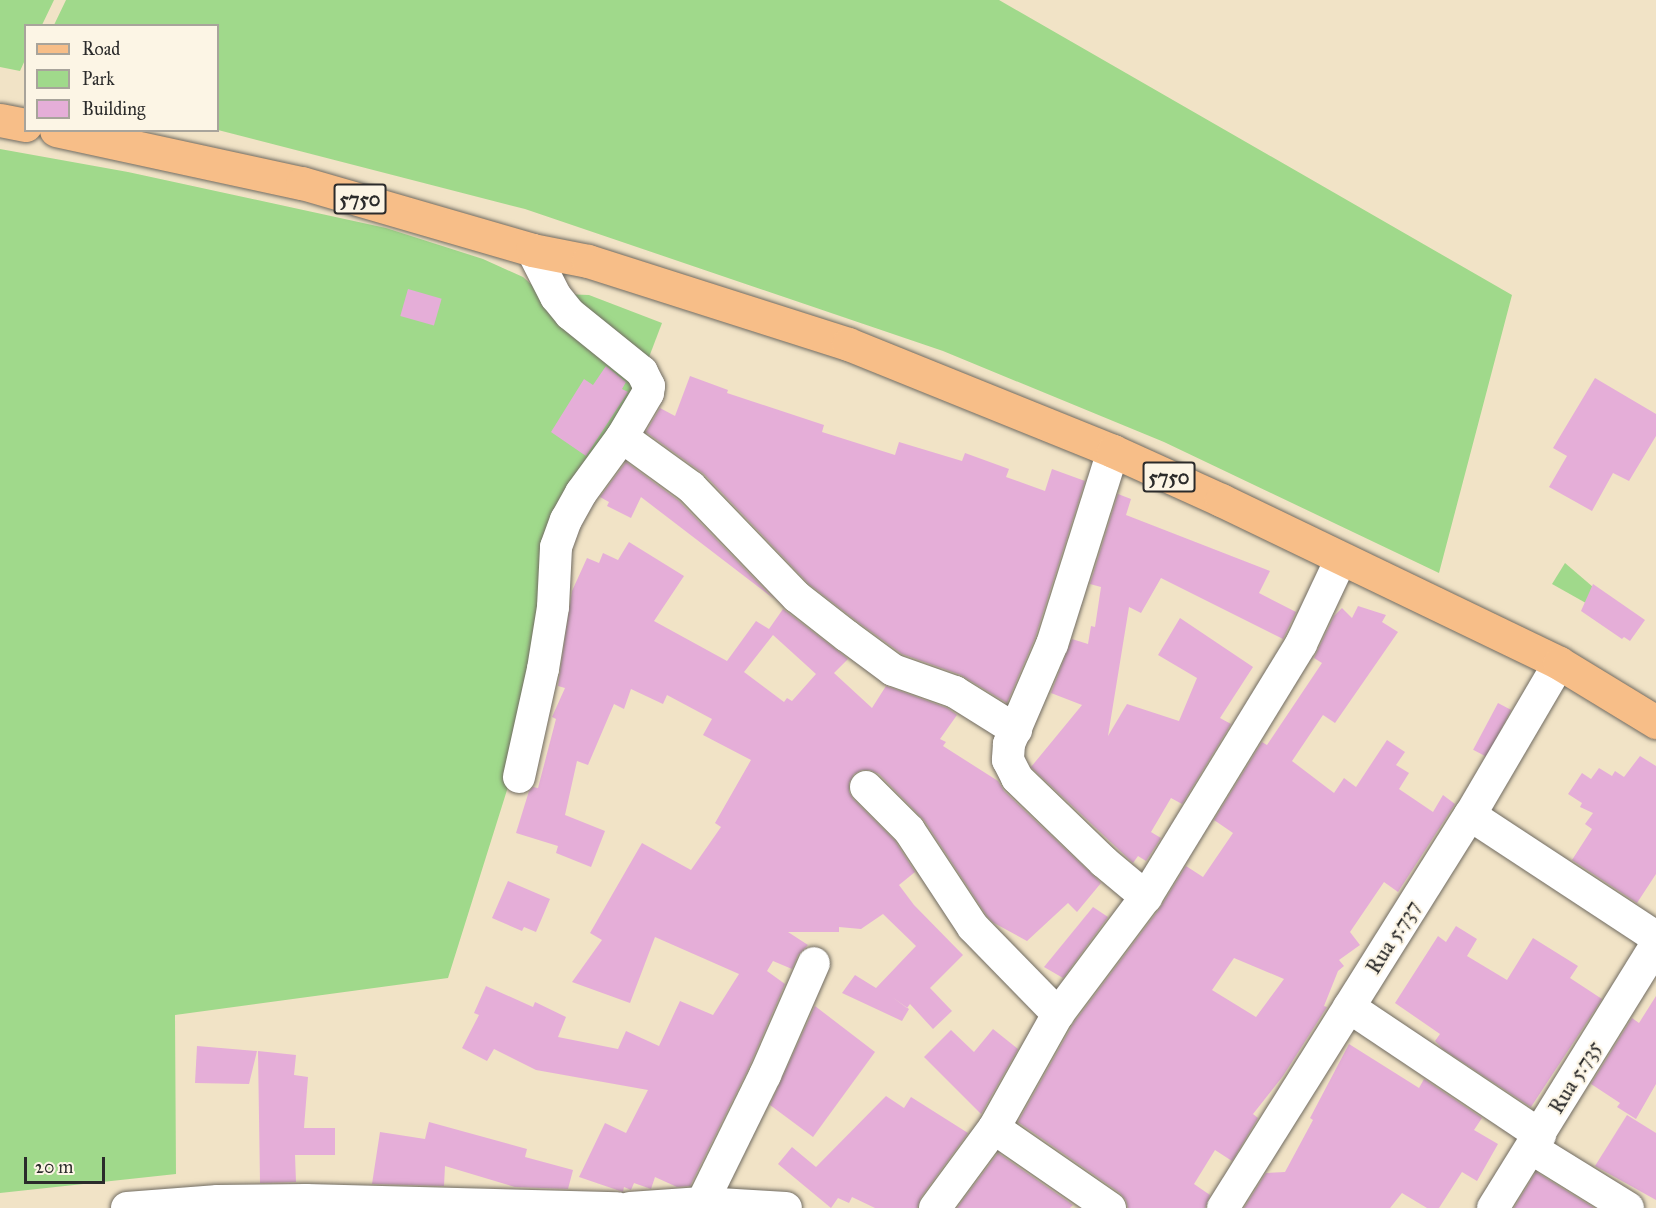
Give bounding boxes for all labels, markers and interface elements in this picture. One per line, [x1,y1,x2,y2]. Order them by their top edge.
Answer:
legend [24,24,219,132]
text: Road [82,38,120,60]
text: Park [82,68,115,90]
text: Building [82,98,145,120]
road number: 5750 [333,182,387,216]
road number: 5750 [1142,460,1196,494]
street label: Rua 5.737 [1361,895,1425,979]
street label: Rua 5.735 [1543,1036,1607,1118]
scale bar [27,1145,108,1183]
text: 20 m [35,1156,73,1178]

